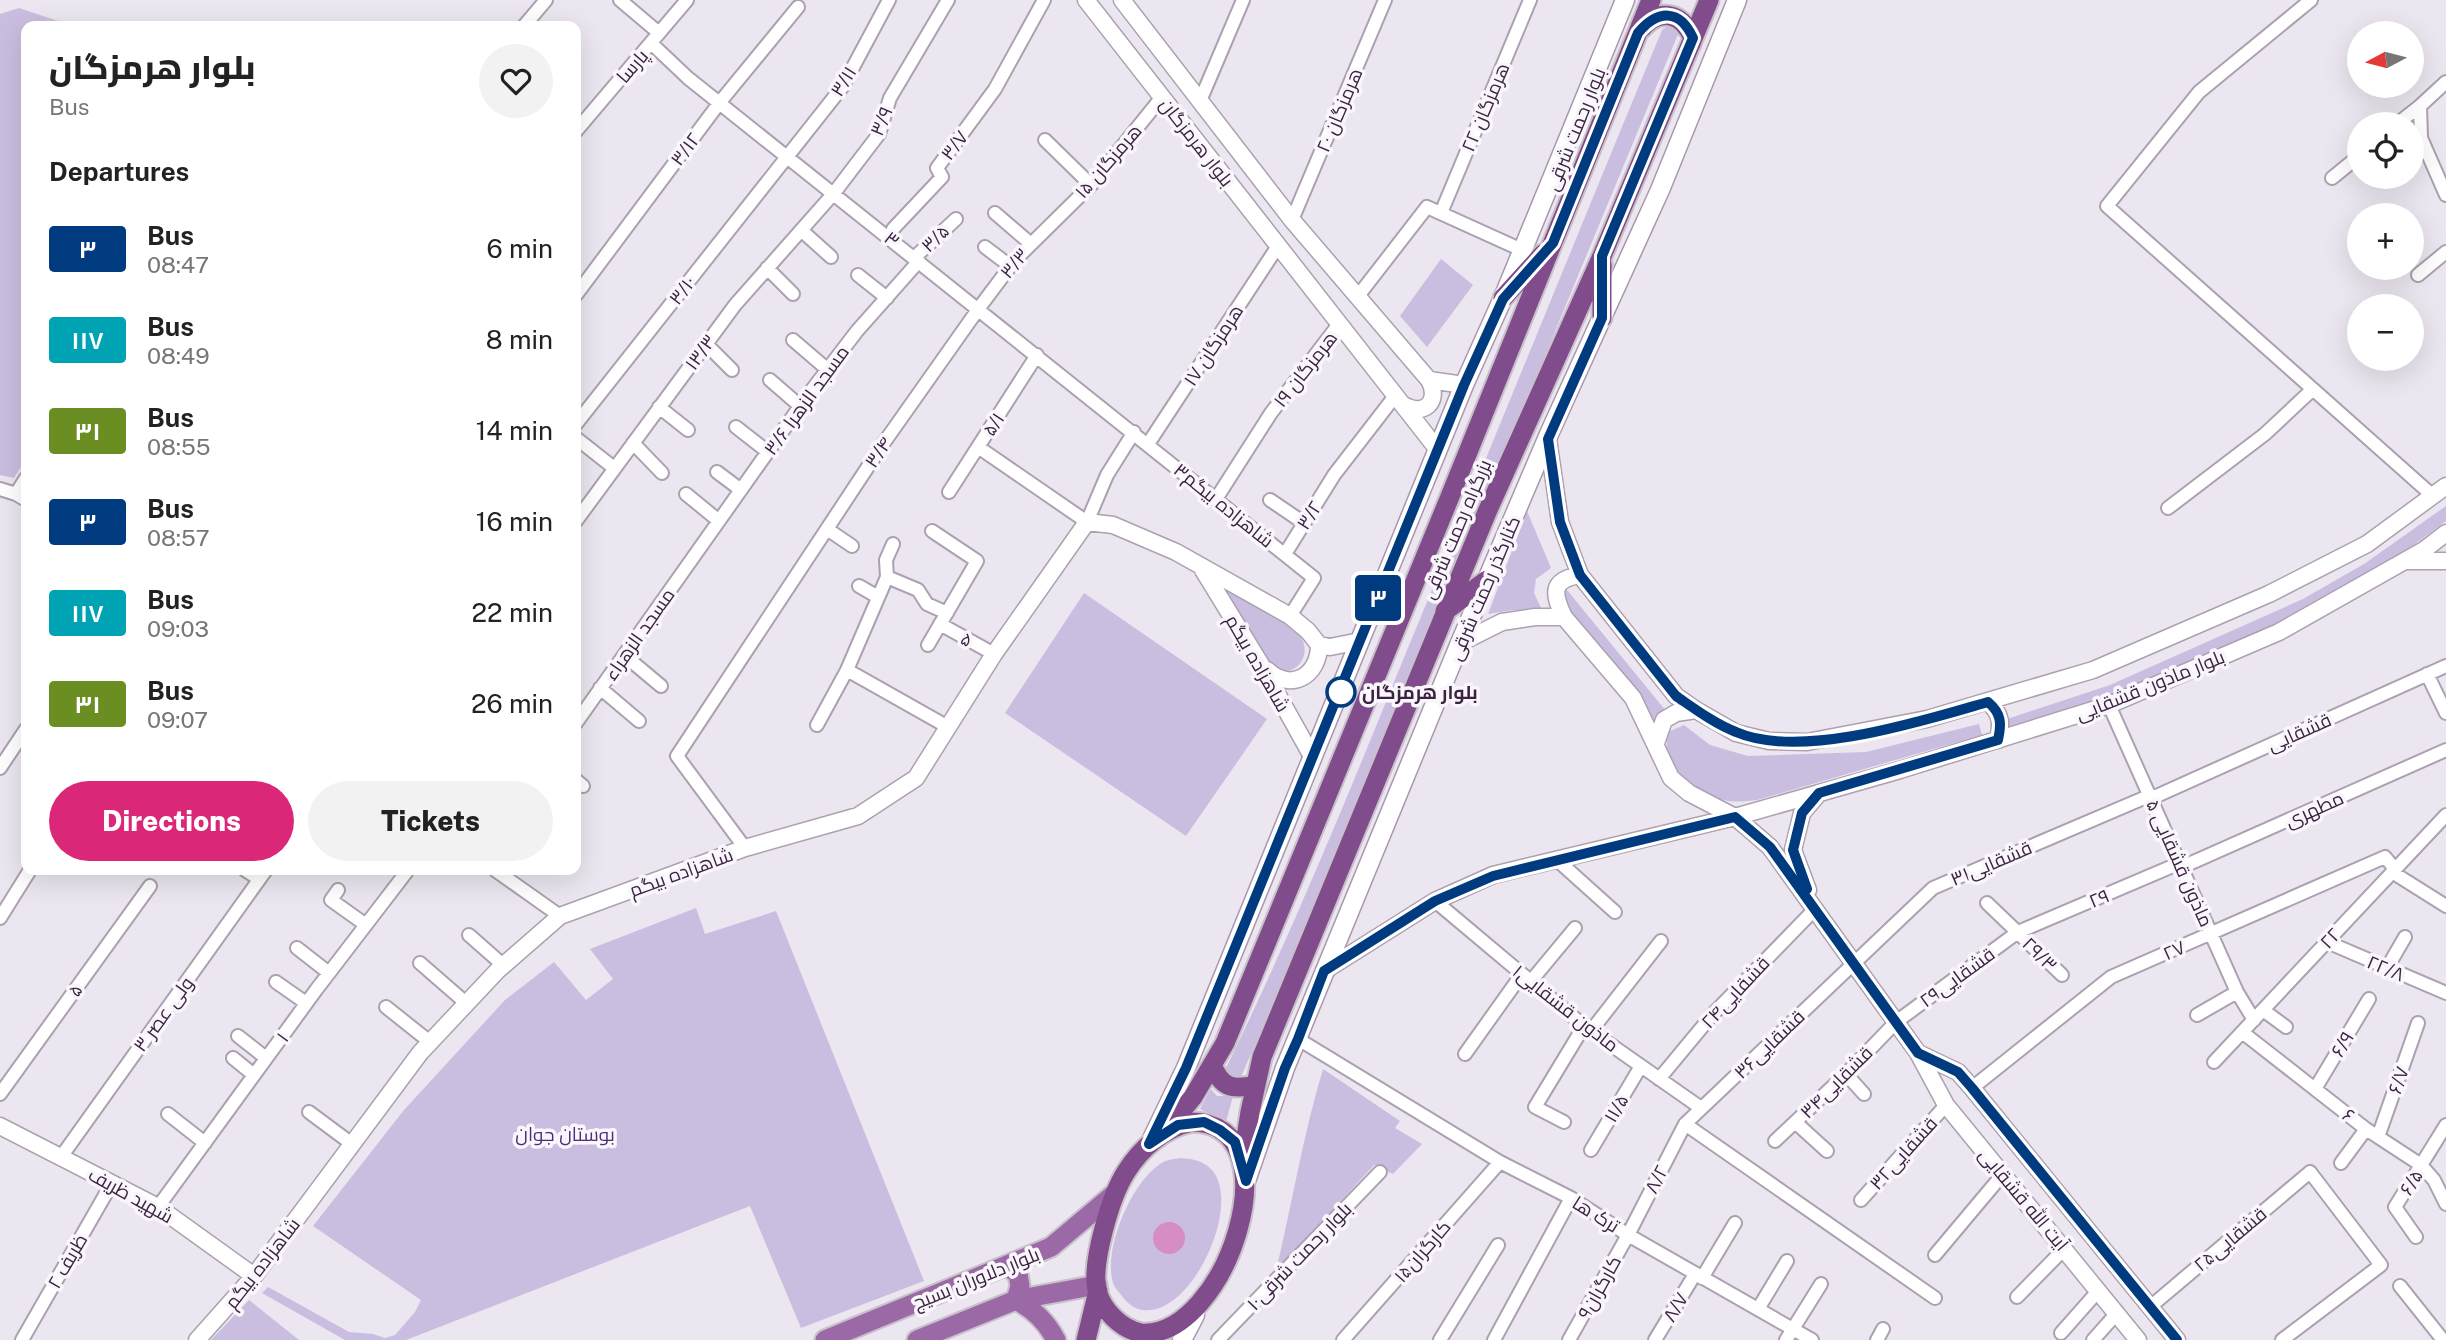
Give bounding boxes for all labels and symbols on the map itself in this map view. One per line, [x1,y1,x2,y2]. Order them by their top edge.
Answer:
north arrow [2347,21,2424,98]
street label: پارسا [612,45,654,88]
street label: هرمزگان ۲۲ [1456,59,1515,155]
street label: ۳/۱۱ [825,62,861,100]
street label: بلوار رحمت شرقی [1540,64,1611,194]
street label: هرمزگان ۲۰ [1311,65,1367,156]
street label: بلوار هرمزگان [1155,93,1238,191]
street label: ۳/۹ [865,103,897,139]
street label: هرمزگان ۱۵ [1070,120,1147,203]
street label: ۳/۷ [936,126,972,164]
street label: ۳/۱۲ [666,128,704,170]
street label: ۳/۵ [917,220,953,256]
street label: ۳ [880,226,904,252]
street label: ۳/۳ [995,244,1033,282]
street label: ۳/۱۰ [664,271,700,309]
street label: هرمزگان ۱۷ [1179,300,1248,390]
street label: هرمزگان ۱۹ [1269,327,1342,412]
street label: ۱۳/۳ [680,330,720,374]
street label: مسجد الزهرا ۳/۶ [759,341,854,460]
street label: ۵/۱ [978,408,1008,440]
street label: ۳/۴ [860,433,896,471]
street label: بزرگراه رحمت شرقی [1417,456,1496,602]
street label: ۳شاهزاده بیگم [1168,458,1278,554]
street label: ۳/۲ [1292,497,1326,533]
street label: کنارگذر رحمت شرقی [1444,512,1525,664]
line badge: ۳ [1355,575,1401,621]
street label: مسجد الزهراء [599,584,680,685]
street label: شاهزاده بیگم [1219,610,1295,717]
street label: ۵ [957,627,977,651]
street label: بلوار ماذون قشقایی [2072,645,2228,726]
marker: بلوار هرمزگان [1326,677,1356,707]
place label: بلوار هرمزگان [1362,681,1478,704]
street label: قشقایی [2264,708,2335,757]
street label: مطهری [2281,786,2347,833]
street label: ماذون قشقایی ۵ [2141,796,2218,931]
street label: ۳۱قشقایی [1947,836,2035,891]
street label: شاهزاده بیگم [626,843,737,904]
street label: ۲۹ [2086,884,2112,912]
street label: ۲۲ [2315,923,2345,953]
street label: ۲۹/۳ [2018,932,2062,976]
street label: ۲۷ [2160,935,2189,964]
street label: قشقایی۲۹ [1915,942,1999,1012]
street label: ۲۲/۸ [2364,950,2408,986]
street label: قشقایی۲۴ [1696,952,1775,1033]
street label: ماذون قشقایی۱ [1508,960,1623,1057]
street label: ولی عصر ۳ [129,972,198,1056]
street label: ۵ [63,979,87,1001]
street label: قشقایی۳۶ [1729,1005,1810,1084]
street label: ۶/۹ [2326,1027,2358,1061]
street label: ۱ [271,1028,293,1046]
street label: قشقایی۳۴ [1795,1041,1877,1123]
street label: ۶/۷ [2383,1063,2413,1097]
street label: ۱۱/۵ [1599,1090,1633,1126]
street label: ۶ [2339,1104,2359,1126]
street label: قشقایی۳۲ [1865,1112,1942,1195]
park label: بوستان جوان [515,1123,615,1146]
street label: آیت الله قشقایی [1974,1142,2074,1256]
street label: ۸/۲ [1640,1161,1672,1197]
street label: شهید ظریف [84,1163,177,1228]
street label: ۶/۵ [2395,1165,2427,1199]
street label: ترک ها [1568,1191,1623,1238]
street label: ۱۰بلوار رحمت شرقی [1242,1198,1357,1315]
street label: قشقایی۲۵ [2189,1202,2271,1276]
street label: شاهزاده بیگم [220,1213,307,1314]
street label: ۱۵کارگران [1389,1215,1456,1287]
street label: ظریف ۲ [43,1230,92,1293]
street label: بلوار دلاوران بسیج [909,1243,1044,1316]
street label: کارگران۹ [1573,1252,1626,1323]
street label: ۸/۷ [1658,1288,1692,1326]

